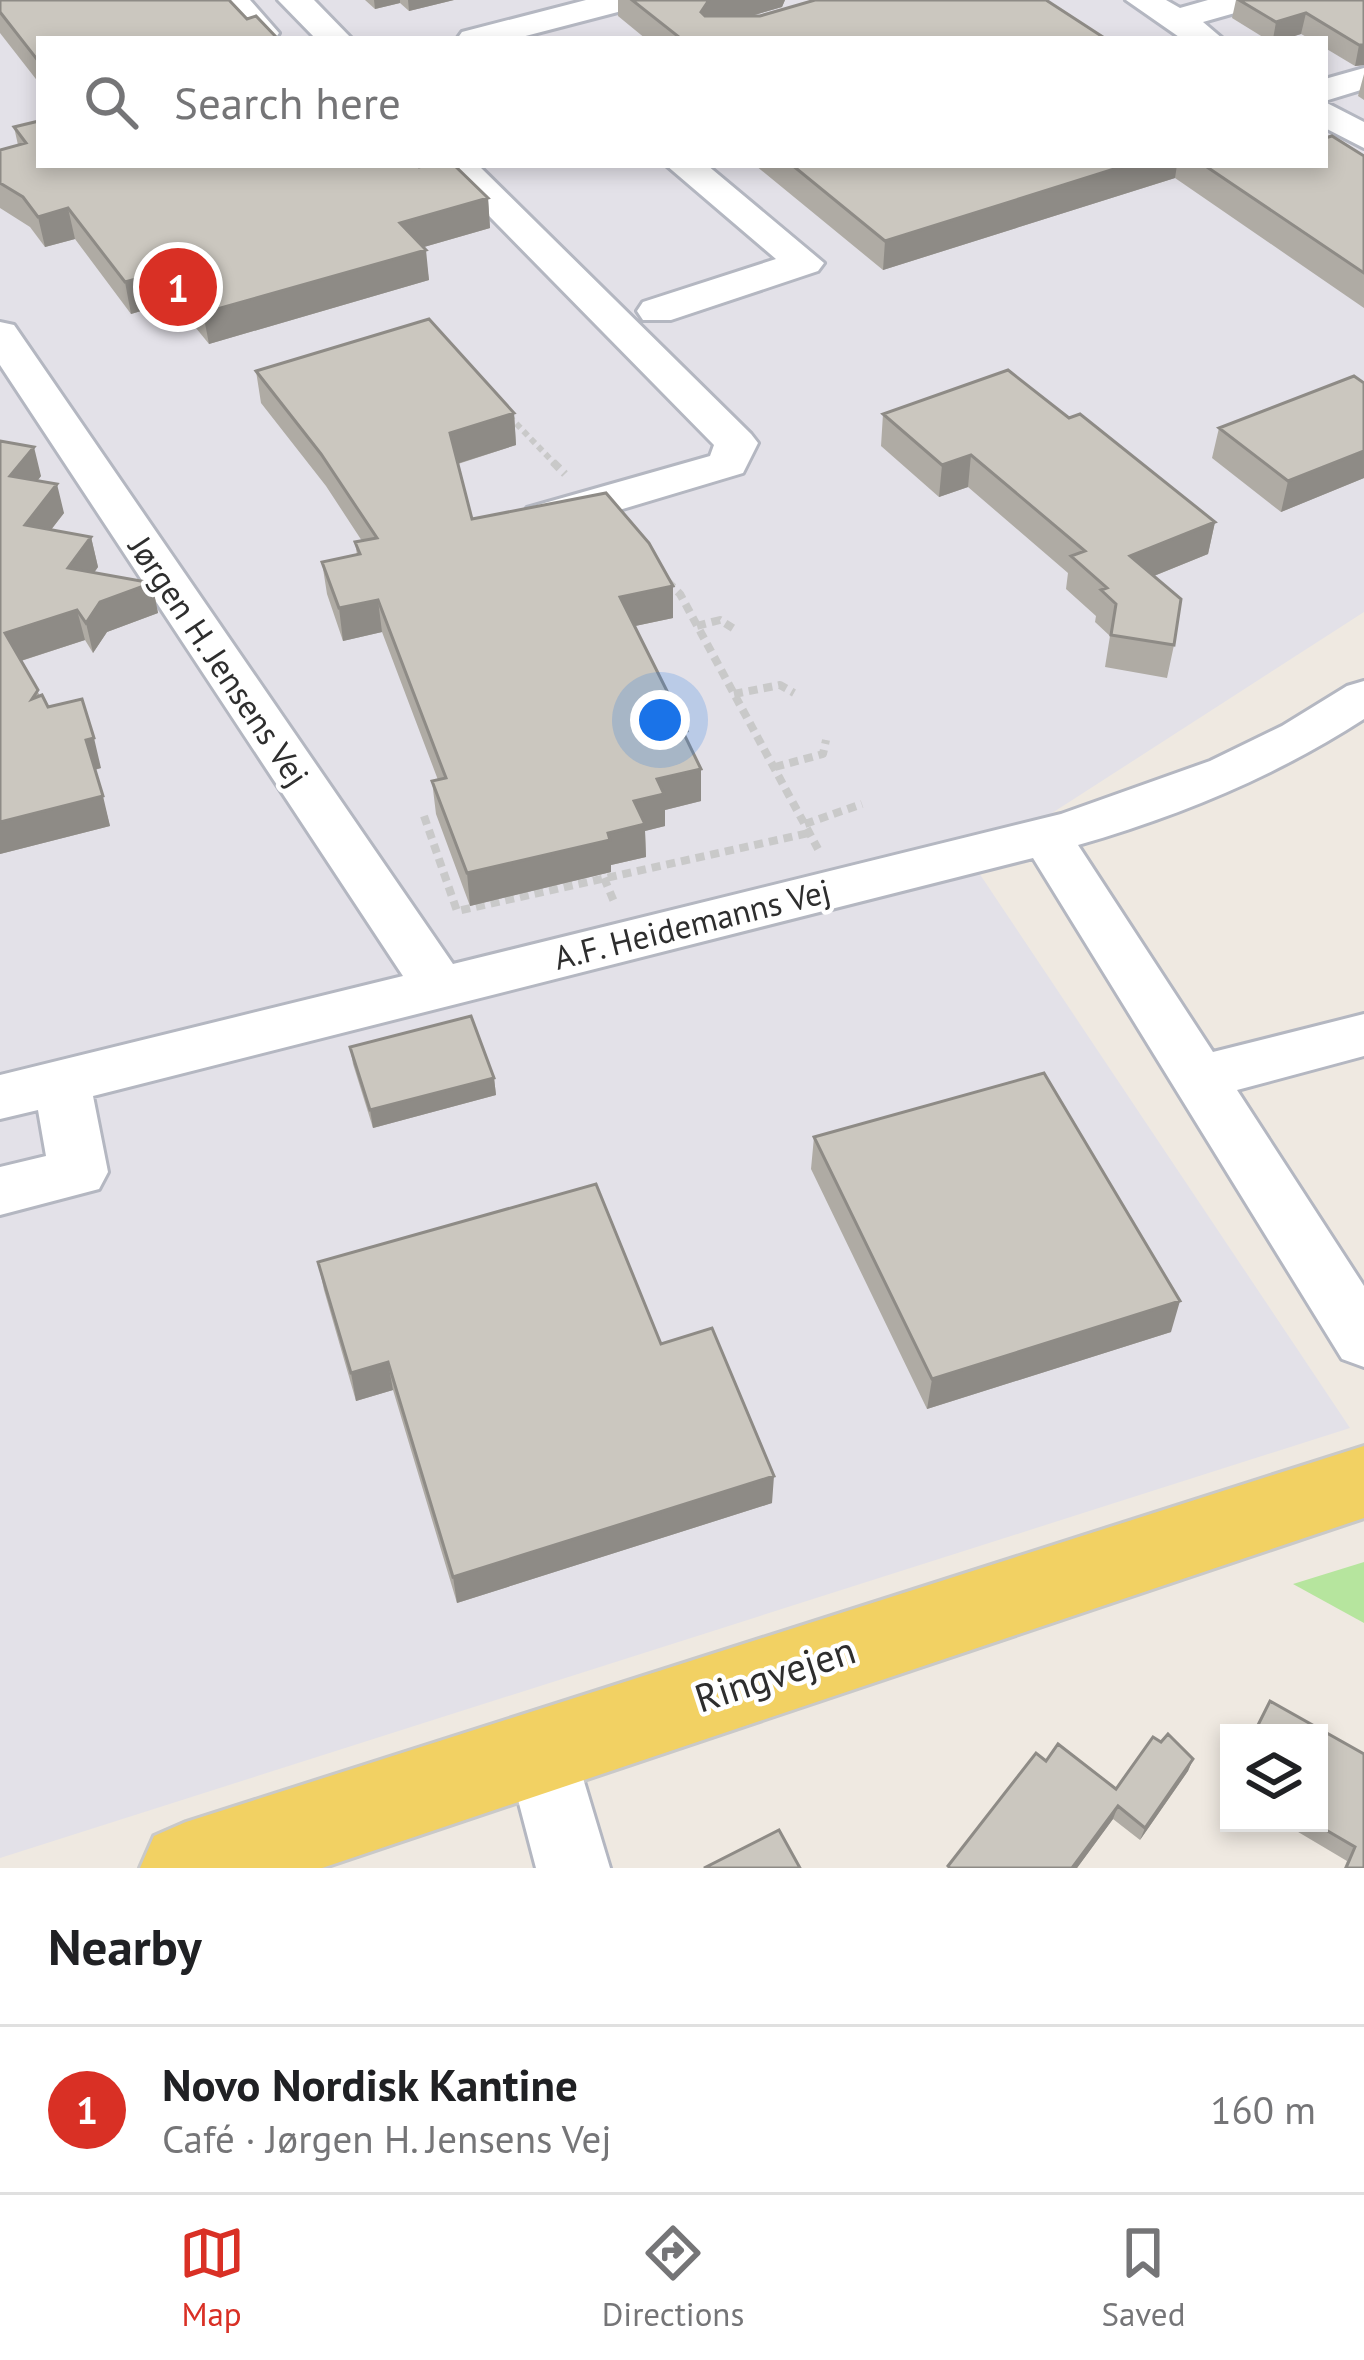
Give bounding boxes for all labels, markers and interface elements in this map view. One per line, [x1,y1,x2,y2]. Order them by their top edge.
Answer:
search box [36,36,1328,168]
icon: search [78,69,144,135]
text: Search here [174,73,401,131]
pin: 1 [139,242,217,332]
street label: Jørgen H. Jensens Vej [119,526,319,794]
your location [630,690,690,750]
street label: A.F. Heidemanns Vej [549,868,835,979]
street label: Ringvejen [688,1624,862,1723]
map controls [1220,1724,1328,1832]
button: layers [1220,1724,1328,1832]
text: Nearby [48,1913,202,1979]
text: Novo Nordisk Kantine [162,2055,578,2113]
text: 1 [76,2084,98,2135]
text: 160 m [1210,2084,1316,2135]
text: Café · Jørgen H. Jensens Vej [162,2113,612,2164]
tab: Map [179,2220,245,2335]
tab: Directions [602,2220,744,2335]
tab: Saved [1101,2220,1185,2335]

